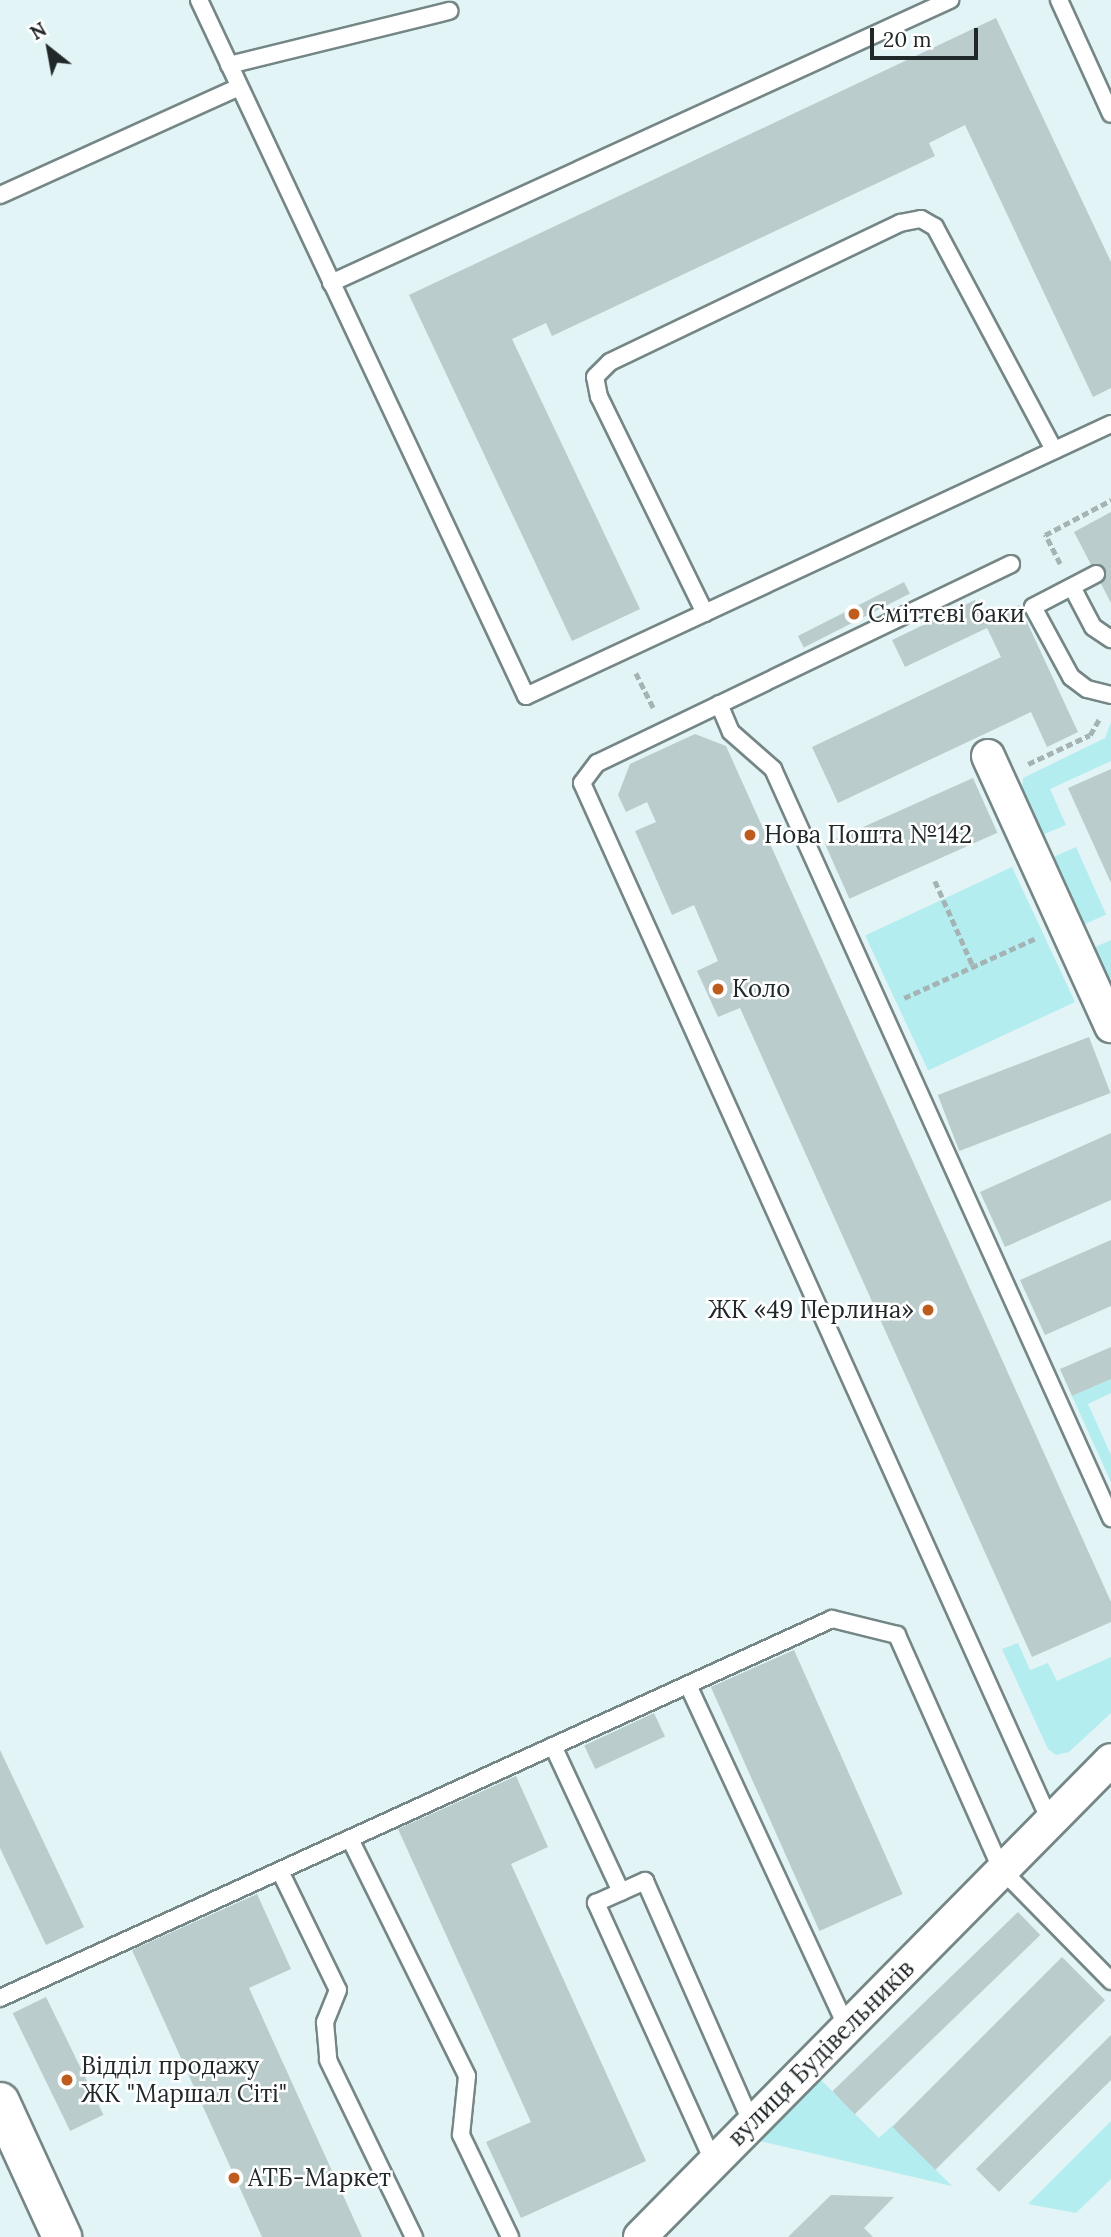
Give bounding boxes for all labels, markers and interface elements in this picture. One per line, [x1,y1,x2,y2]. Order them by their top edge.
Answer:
north arrow [14,14,84,84]
scale bar [873,14,982,58]
text: N [26,17,51,45]
text: 20 m [883,26,932,53]
place label: Сміттєві баки [868,600,1025,628]
marker: Сміттєві баки [846,606,862,622]
place label: Нова Пошта №142 [764,821,972,849]
marker: Нова Пошта №142 [742,827,758,843]
place label: Коло [732,975,790,1003]
marker: Коло [710,981,726,997]
place label: ЖК «49 Перлина» [708,1296,914,1324]
marker: ЖК «49 Перлина» [920,1302,936,1318]
street label: вулиця Будівельників [722,1954,920,2152]
place label: Відділ продажу ЖК "Маршал Сіті" [81,2052,287,2108]
marker: Відділ продажу ЖК "Маршал Сіті" [59,2072,75,2088]
place label: АТБ-Маркет [248,2164,391,2192]
marker: АТБ-Маркет [226,2170,242,2186]

